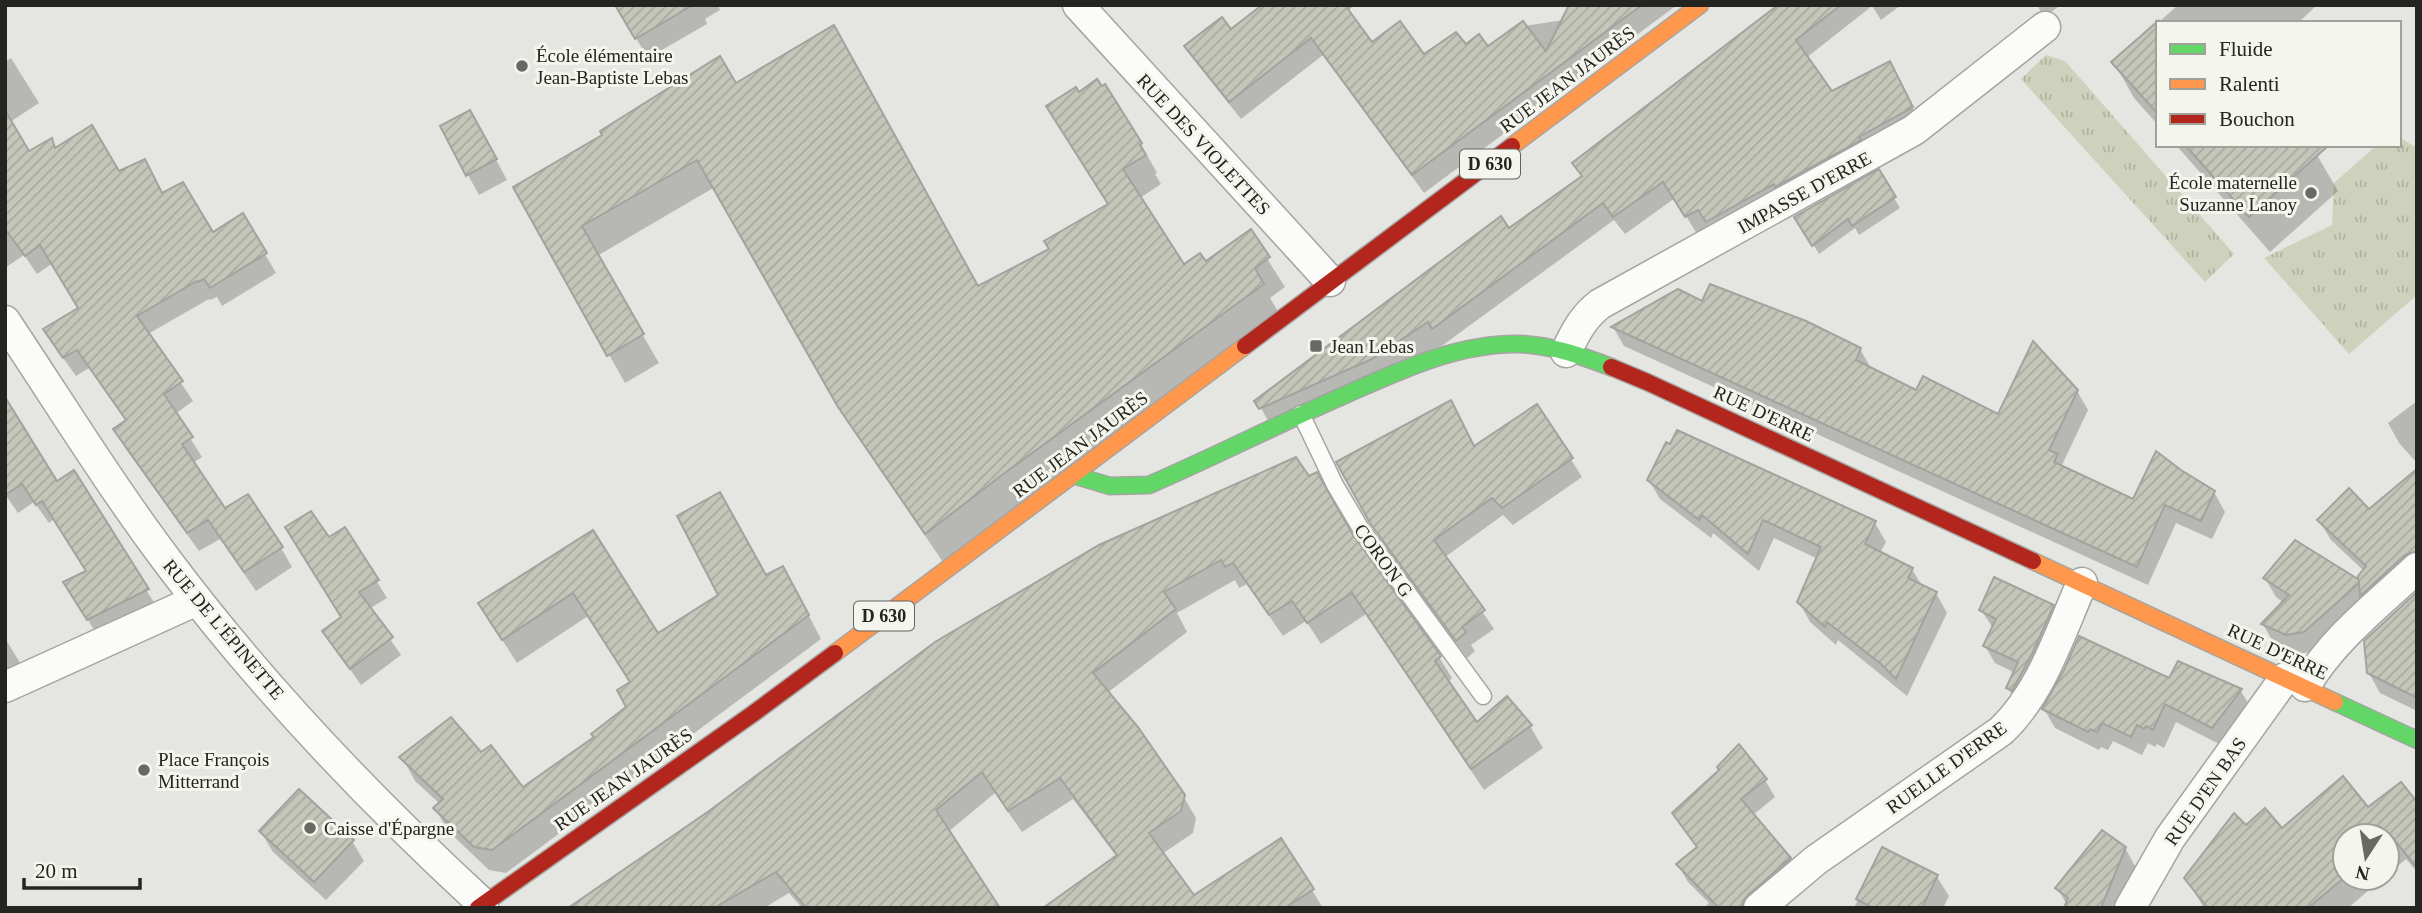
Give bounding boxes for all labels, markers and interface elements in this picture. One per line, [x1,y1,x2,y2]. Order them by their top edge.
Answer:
legend [2156,21,2401,147]
street label: RUE JEAN JAURÈS [1496,22,1639,137]
text: Fluide [2219,37,2273,61]
place label: École élémentaire Jean-Baptiste Lebas [536,45,688,88]
marker: École élémentaire Jean-Baptiste Lebas [514,58,530,74]
street label: RUE DES VIOLETTES [1133,69,1275,219]
text: Ralenti [2219,72,2280,96]
text: Bouchon [2219,107,2295,131]
street label: IMPASSE D'ERRE [1734,147,1874,238]
road number: D 630 [1460,149,1520,178]
place label: École maternelle Suzanne Lanoy [2169,172,2297,215]
marker: École maternelle Suzanne Lanoy [2303,185,2319,201]
place label: Jean Lebas [1330,336,1414,357]
marker: Jean Lebas [1308,338,1324,354]
street label: RUE D'ERRE [1710,381,1817,446]
street label: RUE JEAN JAURÈS [1009,387,1152,502]
street label: CORON G [1350,520,1417,601]
street label: RUE DE L'ÉPINETTE [159,555,288,704]
road number: D 630 [854,602,914,630]
street label: RUE D'ERRE [2224,619,2331,684]
street label: RUELLE D'ERRE [1882,717,2010,818]
street label: RUE JEAN JAURÈS [550,724,696,835]
street label: RUE D'EN BAS [2160,733,2250,849]
place label: Place François Mitterrand [158,749,269,792]
marker: Place François Mitterrand [136,762,152,778]
place label: Caisse d'Épargne [324,818,454,839]
marker: Caisse d'Épargne [302,820,318,836]
north arrow [2331,822,2401,892]
scale bar [24,846,140,890]
text: 20 m [35,859,78,883]
text: N [2353,861,2371,885]

